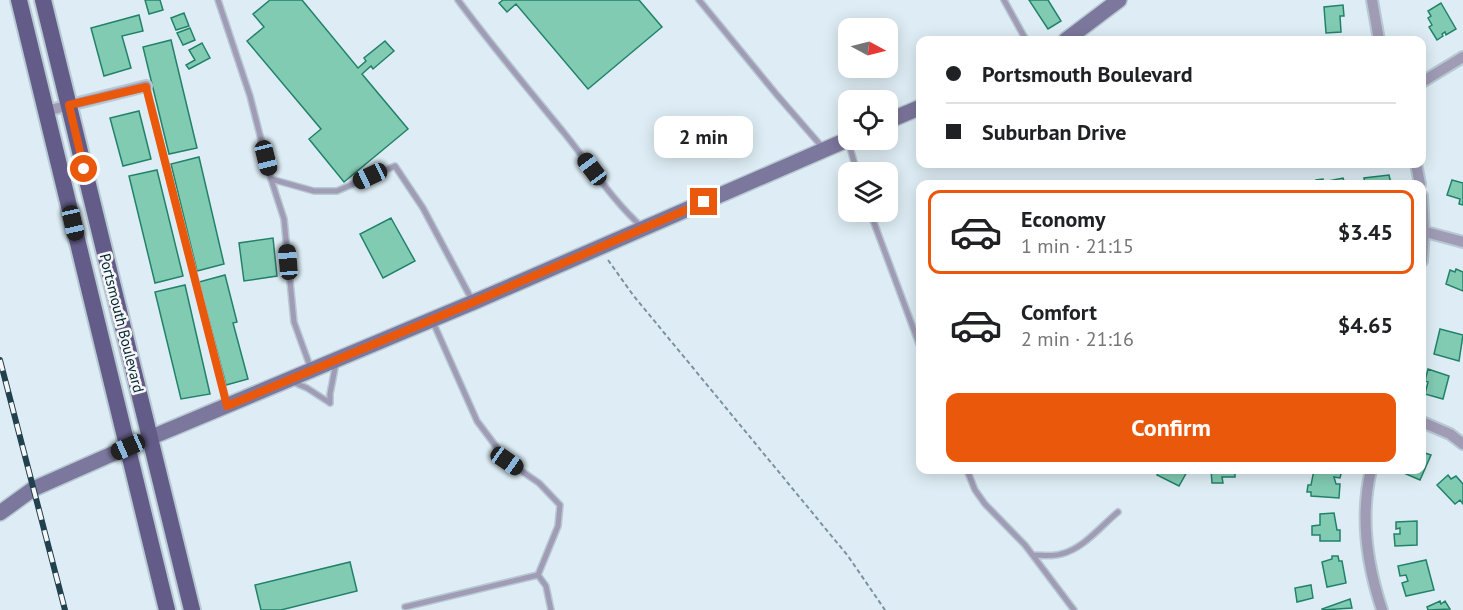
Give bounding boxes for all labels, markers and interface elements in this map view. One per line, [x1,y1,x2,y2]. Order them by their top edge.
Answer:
north arrow [838,18,898,78]
map controls [838,18,898,222]
text: Portsmouth Boulevard [982,60,1193,88]
button: locate [838,90,898,150]
callout: 2 min [654,115,754,157]
text: Suburban Drive [982,118,1127,146]
text: 2 min [679,124,728,150]
car [253,138,279,178]
car [574,149,610,189]
route start [70,155,97,182]
car [350,160,390,192]
button: layers [838,162,898,222]
route end [690,188,717,215]
car [60,203,86,243]
icon: car [949,205,1003,259]
text: Economy [1021,205,1105,233]
text: $3.45 [1338,218,1393,246]
text: 1 min · 21:15 [1021,233,1134,259]
car [277,243,299,281]
street label: Portsmouth Boulevard [96,251,148,395]
icon: car [949,298,1003,352]
text: Comfort [1021,298,1097,326]
text: $4.65 [1338,311,1393,339]
text: 2 min · 21:16 [1021,326,1134,352]
button: Confirm [946,393,1396,462]
car [108,431,148,463]
car [487,443,527,479]

